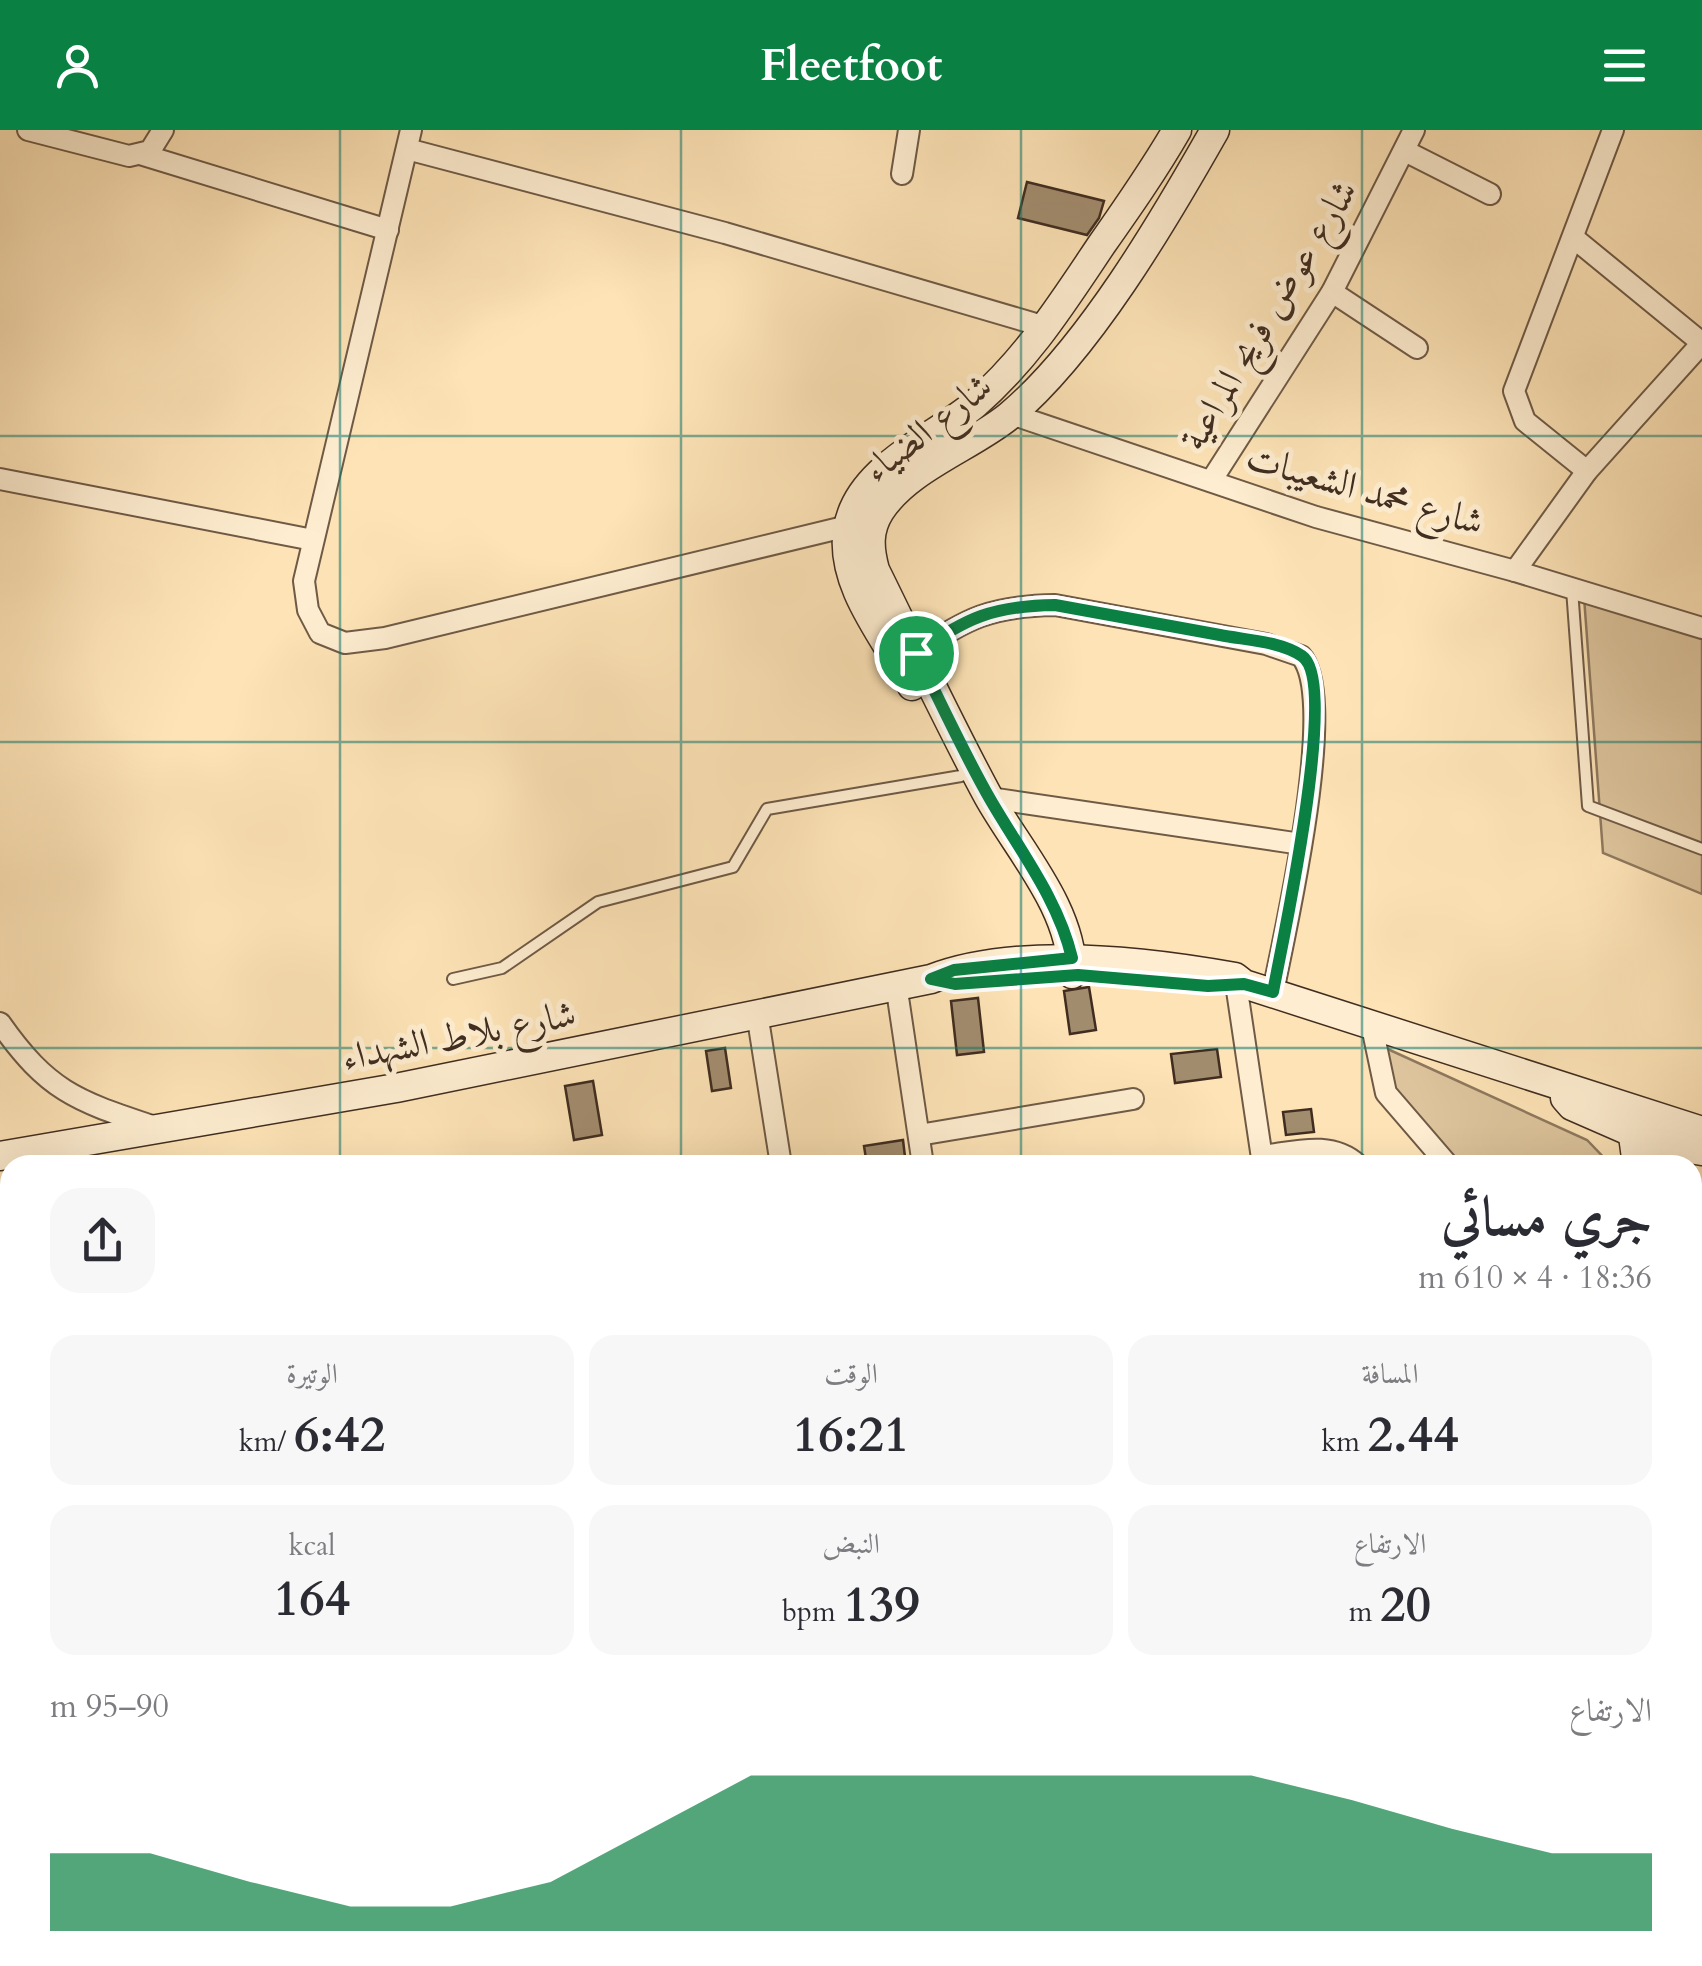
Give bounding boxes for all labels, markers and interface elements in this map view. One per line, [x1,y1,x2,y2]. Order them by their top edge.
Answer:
text: Fleetfoot [760,35,942,96]
icon: person [50,38,105,93]
icon: menu [1597,38,1652,93]
street label: شارع عوض فريح المراعية [1168,170,1375,463]
street label: شارع الضياء [853,361,1006,498]
street label: شارع محمد الشعيبات [1239,431,1490,553]
pin [874,611,959,696]
icon: arrive [889,626,944,681]
street label: شارع بلاط الشهداء [338,988,581,1088]
text: جري مسائي [1441,1181,1652,1255]
button: share [50,1188,155,1293]
text: 18:36 · 4 × 610 m [1418,1256,1652,1300]
text: الوتيرة [286,1355,338,1393]
text: الوقت [824,1355,878,1393]
text: المسافة [1361,1355,1419,1393]
text: 6:42 [294,1401,385,1469]
text: 16:21 [793,1401,909,1469]
text: 2.44 [1367,1401,1459,1469]
text: /km [239,1423,294,1461]
text: km [1321,1423,1367,1461]
text: النبض [822,1525,880,1563]
text: الارتفاع [1354,1525,1426,1563]
text: kcal [289,1527,335,1565]
text: 164 [274,1565,350,1633]
text: 139 [843,1571,920,1639]
text: 20 [1380,1571,1431,1639]
text: bpm [782,1593,843,1631]
text: m [1349,1593,1380,1631]
text: 90–95 m [50,1685,169,1729]
text: الارتفاع [1569,1689,1652,1733]

